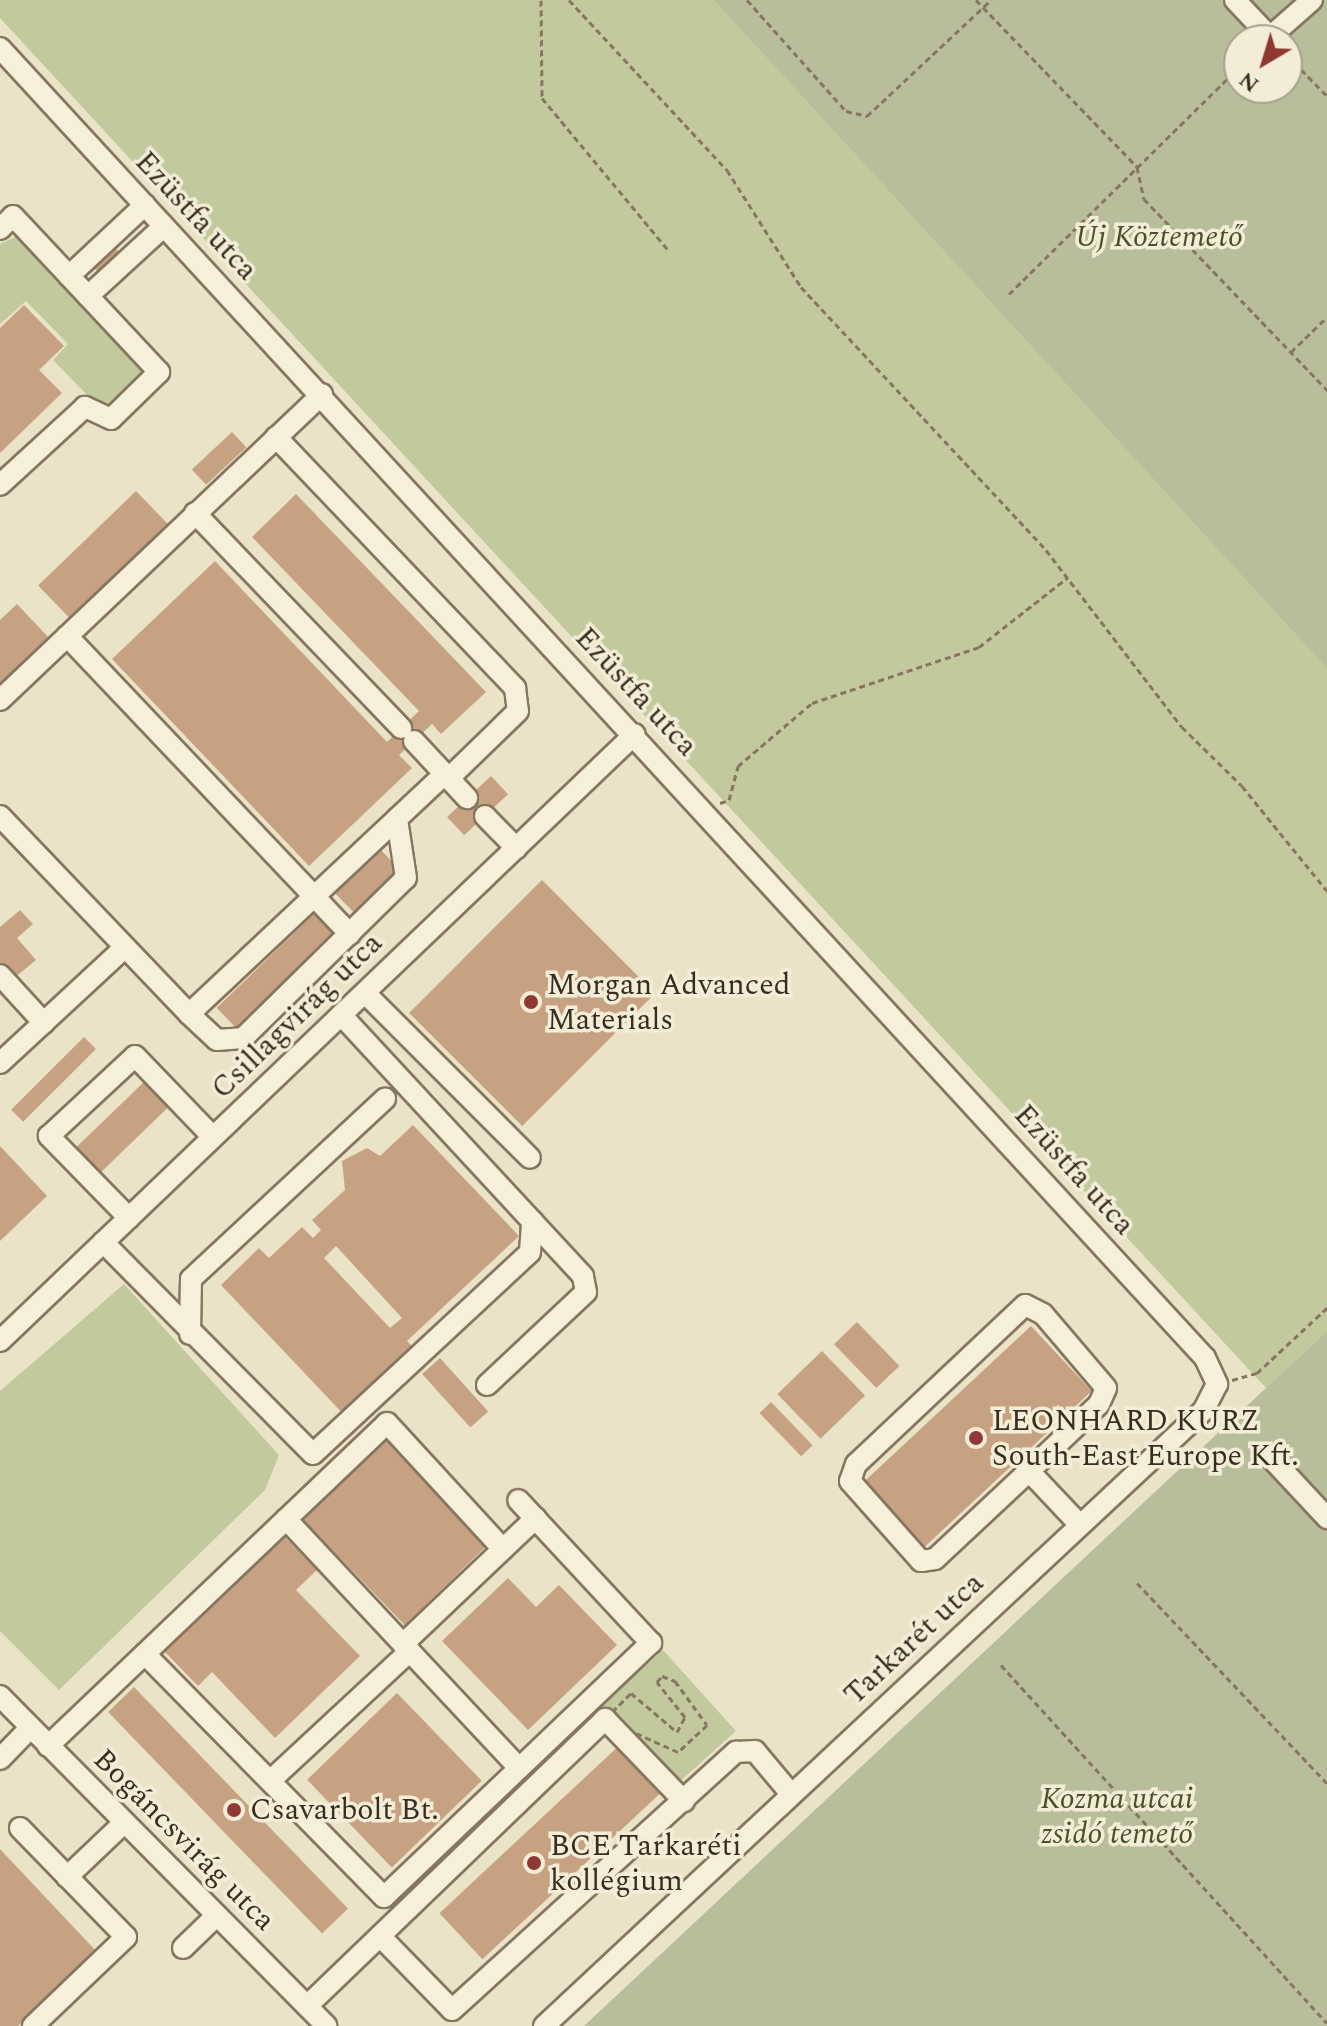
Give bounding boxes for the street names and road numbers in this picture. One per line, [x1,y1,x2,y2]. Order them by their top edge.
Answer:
street label: Ezüstfa utca [127,144,265,288]
street label: Ezüstfa utca [567,620,705,764]
street label: Csillagvirág utca [204,925,390,1107]
street label: Ezüstfa utca [1006,1097,1142,1243]
street label: Tarkarét utca [837,1565,991,1713]
street label: Bogáncsvirág utca [85,1741,283,1939]

